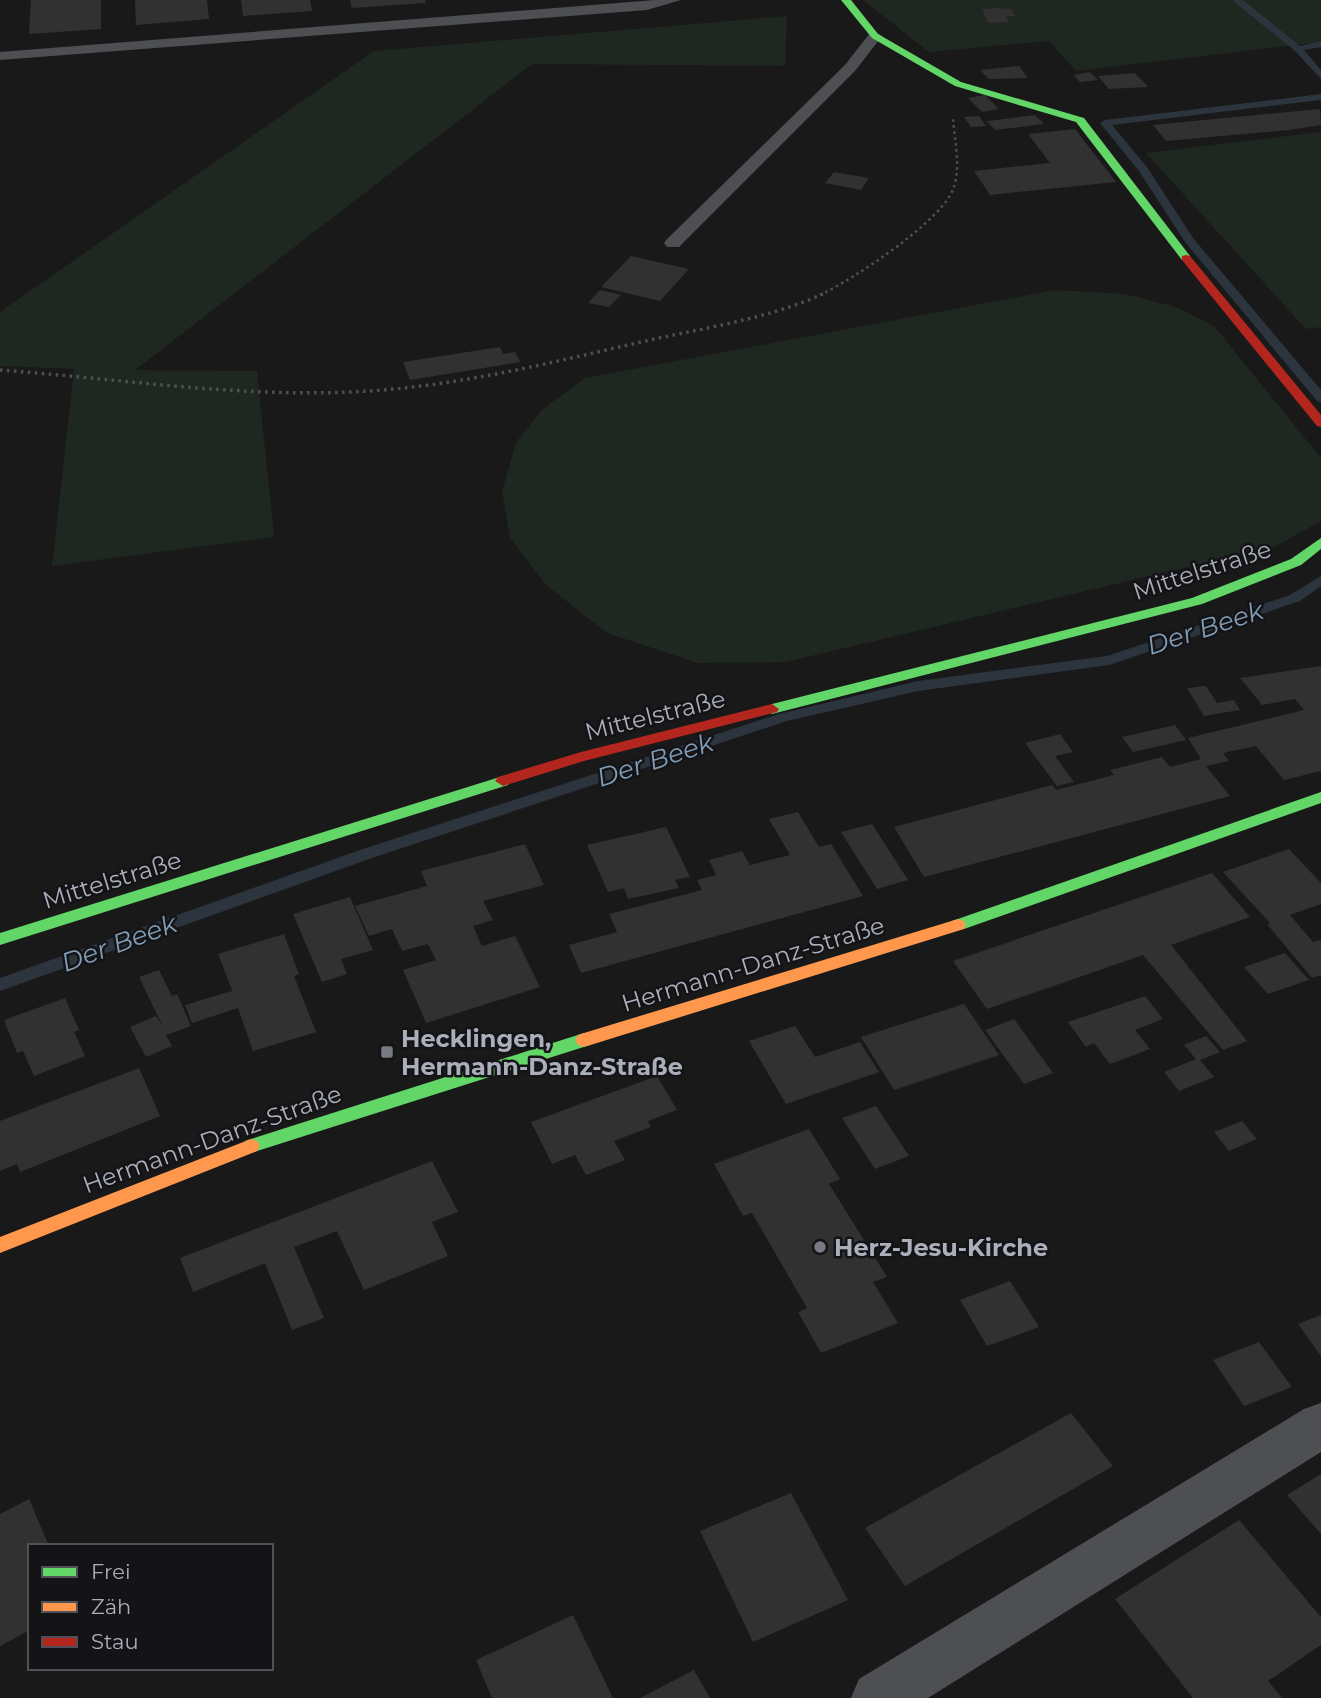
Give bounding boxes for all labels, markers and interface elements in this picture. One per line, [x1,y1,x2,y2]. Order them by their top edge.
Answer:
street label: Mittelstraße [1129,534,1275,606]
water label: Der Beek [1143,594,1269,662]
street label: Mittelstraße [582,684,728,746]
water label: Der Beek [593,726,719,794]
street label: Mittelstraße [39,845,185,915]
water label: Der Beek [57,907,183,979]
street label: Hermann-Danz-Straße [618,910,888,1018]
place label: Hecklingen, Hermann-Danz-Straße [401,1024,683,1081]
marker: Hecklingen, Hermann-Danz-Straße [379,1044,395,1060]
street label: Hermann-Danz-Straße [79,1079,345,1199]
place label: Herz-Jesu-Kirche [834,1233,1048,1262]
marker: Herz-Jesu-Kirche [812,1239,828,1255]
legend [28,1544,273,1670]
text: Frei [91,1559,131,1584]
text: Zäh [91,1594,131,1619]
text: Stau [91,1629,139,1654]

